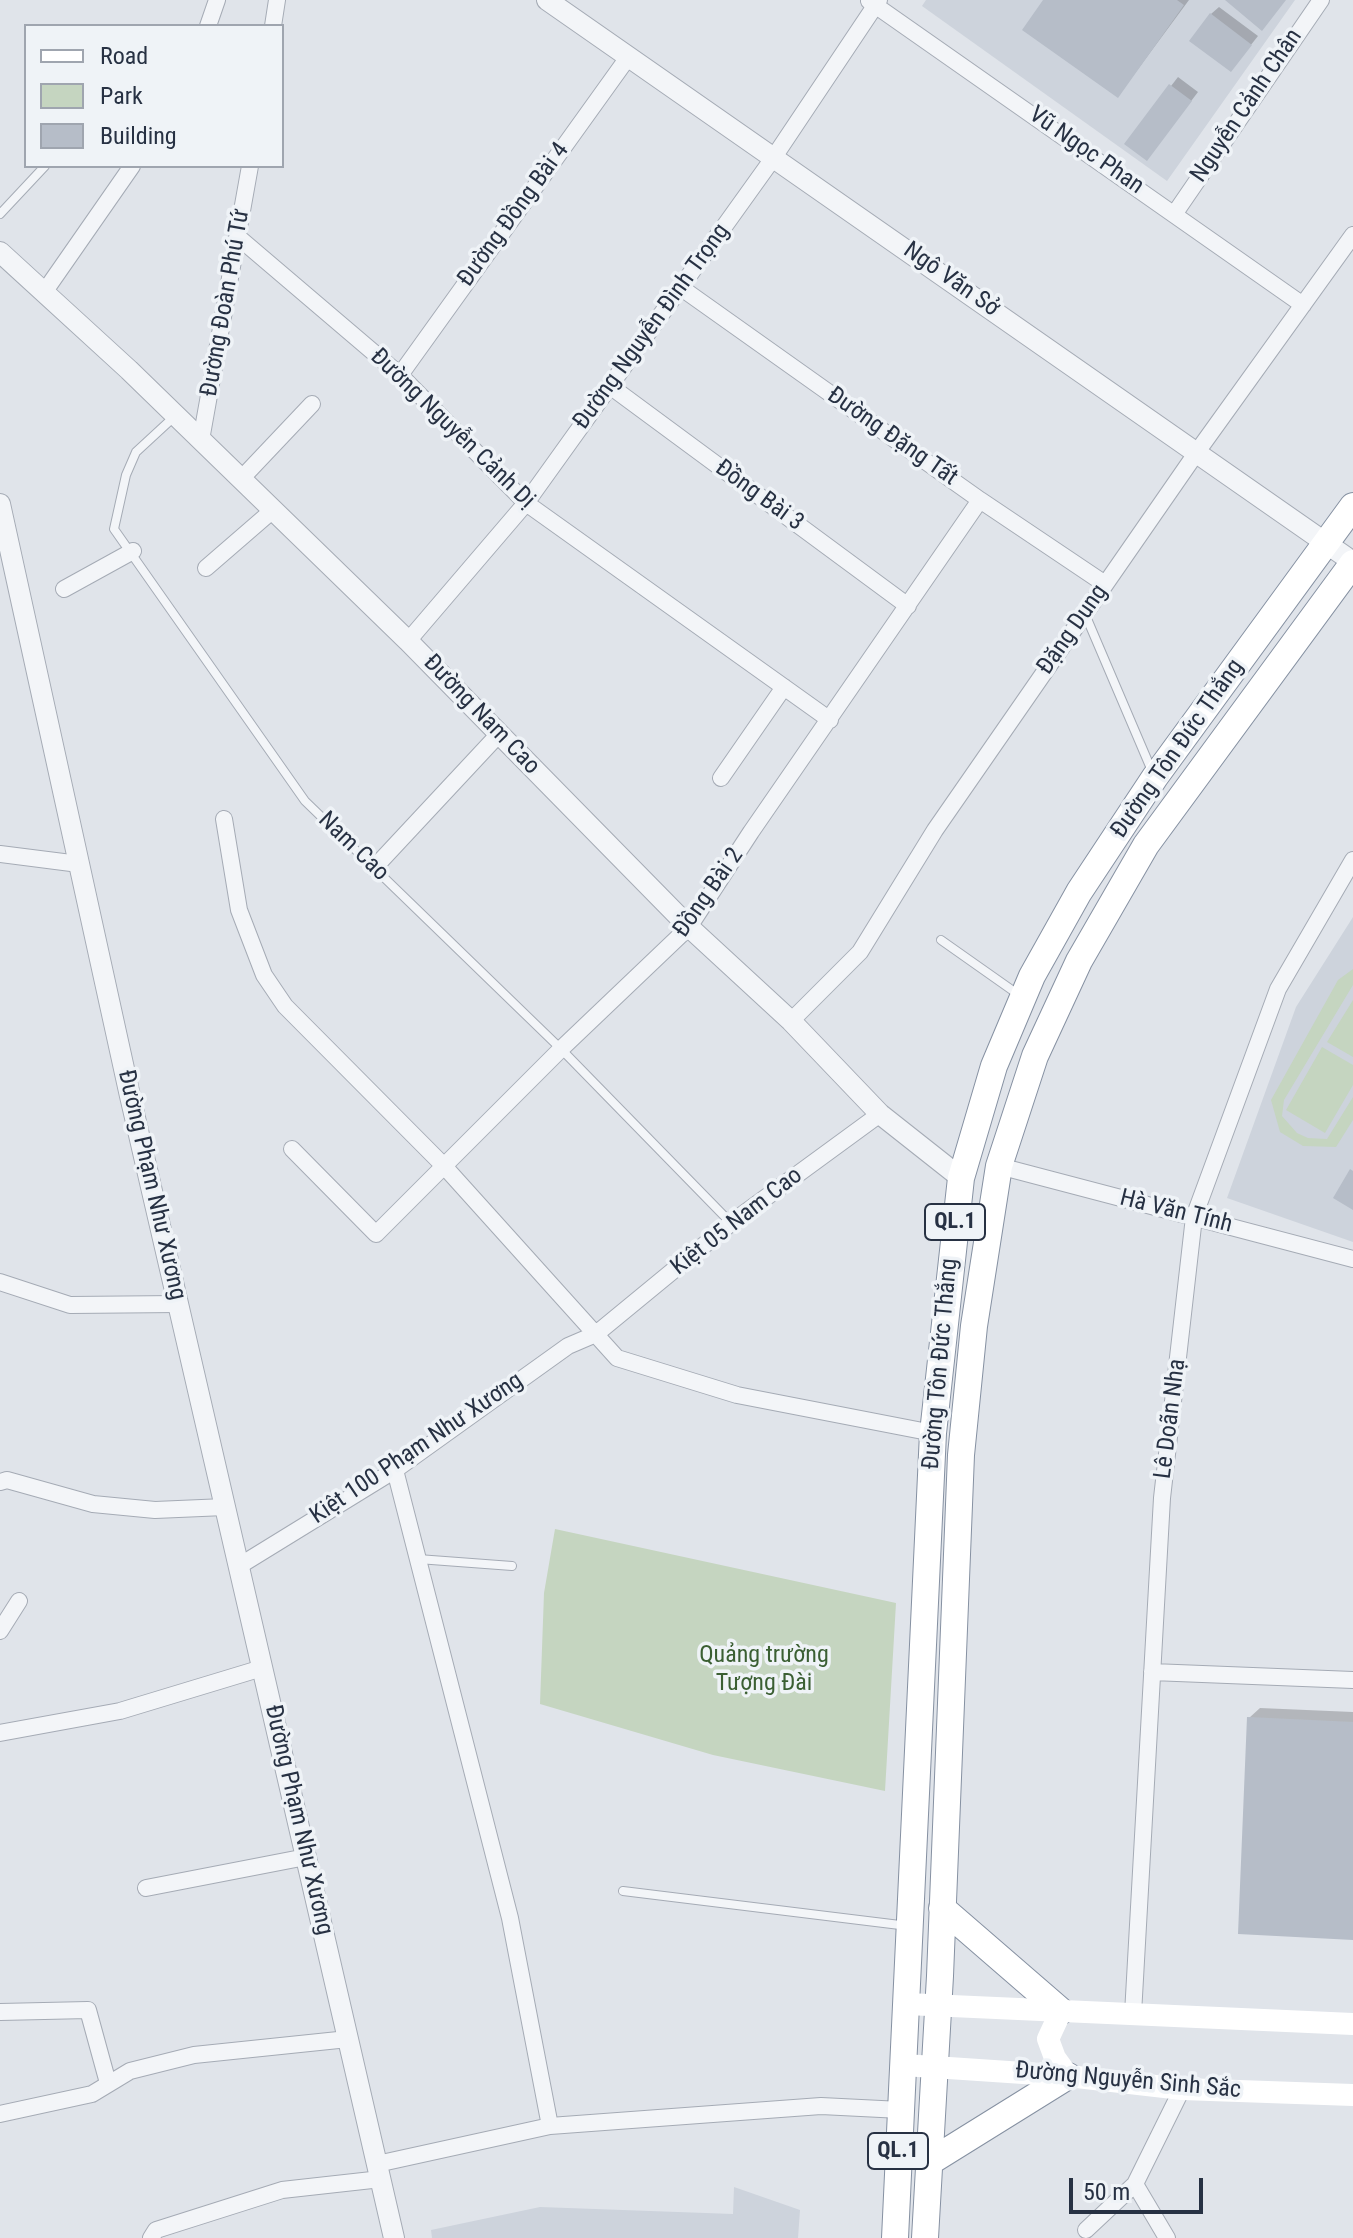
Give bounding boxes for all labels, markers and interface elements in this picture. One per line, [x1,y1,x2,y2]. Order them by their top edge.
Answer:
legend [24,24,284,168]
street label: Nguyễn Cảnh Chân [1185,24,1309,188]
text: Road [100,42,148,70]
text: Park [100,82,143,110]
street label: Vũ Ngọc Phan [1023,101,1149,201]
text: Building [100,122,177,150]
street label: Đường Đồng Bài 4 [452,137,576,293]
street label: Đường Đoàn Phú Tứ [195,207,257,399]
street label: Đường Nguyễn Đình Trọng [568,218,736,436]
street label: Ngô Văn Sở [898,237,1004,323]
street label: Đường Nguyễn Cảnh Dị [364,343,540,515]
street label: Đường Đặng Tất [821,381,963,493]
street label: Đồng Bài 3 [709,454,809,538]
street label: Đặng Dung [1032,579,1114,681]
street label: Đường Nam Cao [417,649,545,781]
street label: Đường Tôn Đức Thắng [1105,654,1251,844]
street label: Nam Cao [312,806,394,888]
street label: Đồng Bài 2 [668,843,750,943]
street label: Đường Phạm Như Xương [111,1067,191,1303]
street label: Kiệt 05 Nam Cao [666,1162,808,1282]
street label: Hà Văn Tính [1117,1184,1235,1240]
road number: QL.1 [925,1204,985,1240]
street label: Đường Tôn Đức Thắng [917,1257,965,1471]
street label: Lê Doãn Nhạ [1149,1357,1193,1481]
street label: Kiệt 100 Phạm Như Xương [305,1367,529,1531]
park label: Quảng trường Tượng Đài [699,1642,829,1698]
street label: Đường Phạm Như Xương [258,1702,338,1938]
street label: Đường Nguyễn Sinh Sắc [1014,2057,1242,2105]
road number: QL.1 [868,2133,928,2169]
scale bar [1073,2162,1207,2212]
text: 50 m [1083,2178,1130,2206]

